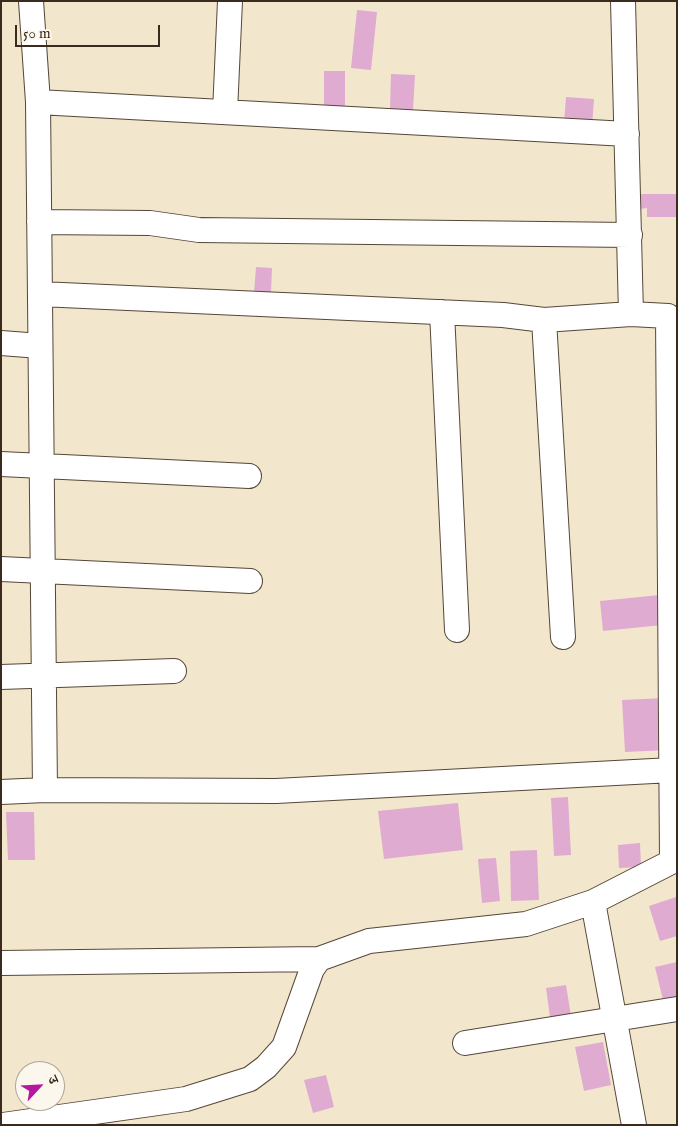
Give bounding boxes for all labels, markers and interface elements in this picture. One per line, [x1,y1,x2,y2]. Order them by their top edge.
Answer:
scale bar [18,15,162,47]
text: 50 m [23,24,51,43]
north arrow [15,1061,65,1111]
text: उ [43,1073,62,1087]

